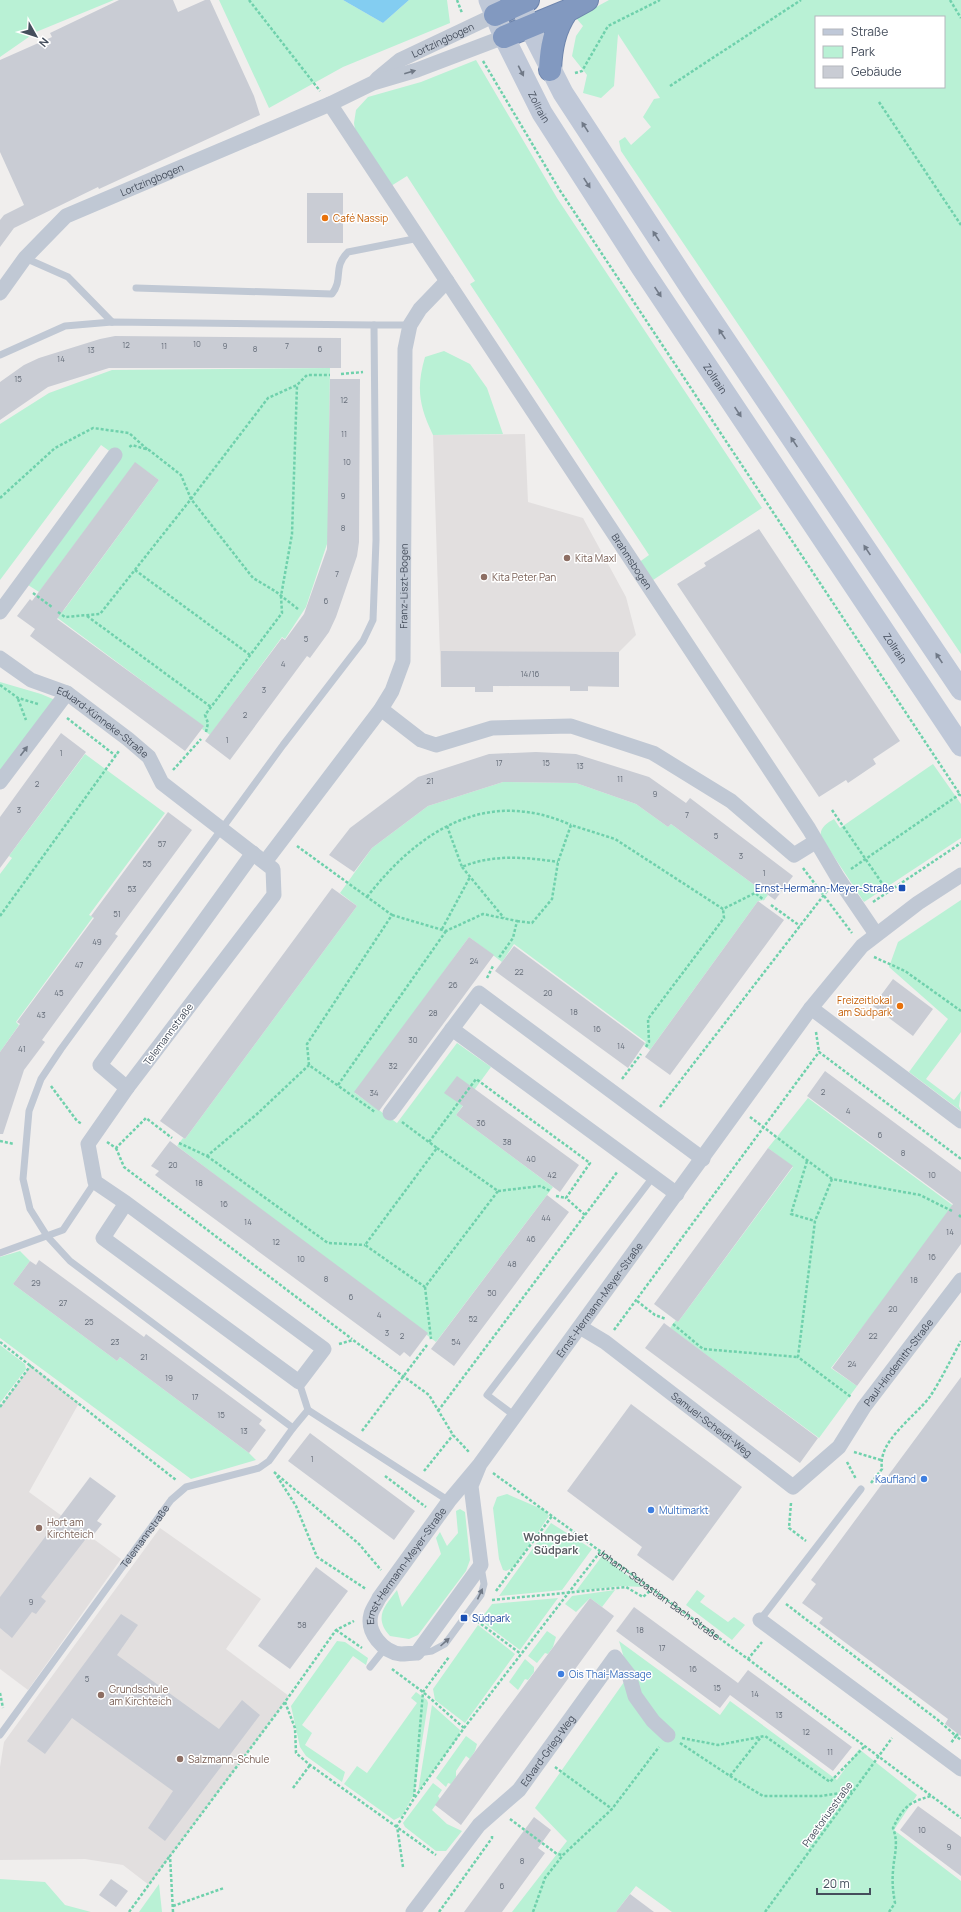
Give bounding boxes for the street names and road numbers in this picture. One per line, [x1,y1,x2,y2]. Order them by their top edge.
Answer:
street label: Lortzingbogen [409,19,476,61]
street label: Zollrain [525,88,553,125]
street label: Lortzingbogen [118,160,186,199]
street label: Zollrain [700,360,731,397]
street label: Brahmsbogen [609,531,656,592]
street label: Franz-Liszt-Bogen [396,543,411,629]
street label: Zollrain [880,630,911,666]
street label: Eduard-Künneke-Straße [55,683,152,761]
street label: Telemannstraße [140,1000,196,1068]
street label: Ernst-Hermann-Meyer-Straße [553,1239,646,1360]
street label: Paul-Hindemith-Straße [860,1316,936,1409]
street label: Samuel-Scheidt-Weg [668,1389,755,1460]
street label: Telemannstraße [117,1501,173,1571]
street label: Ernst-Hermann-Meyer-Straße [363,1504,449,1625]
street label: Johann-Sebastian-Bach-Straße [596,1545,723,1644]
street label: Edvard-Grieg-Weg [517,1712,578,1789]
street label: Praetoriusstraße [798,1778,856,1850]

